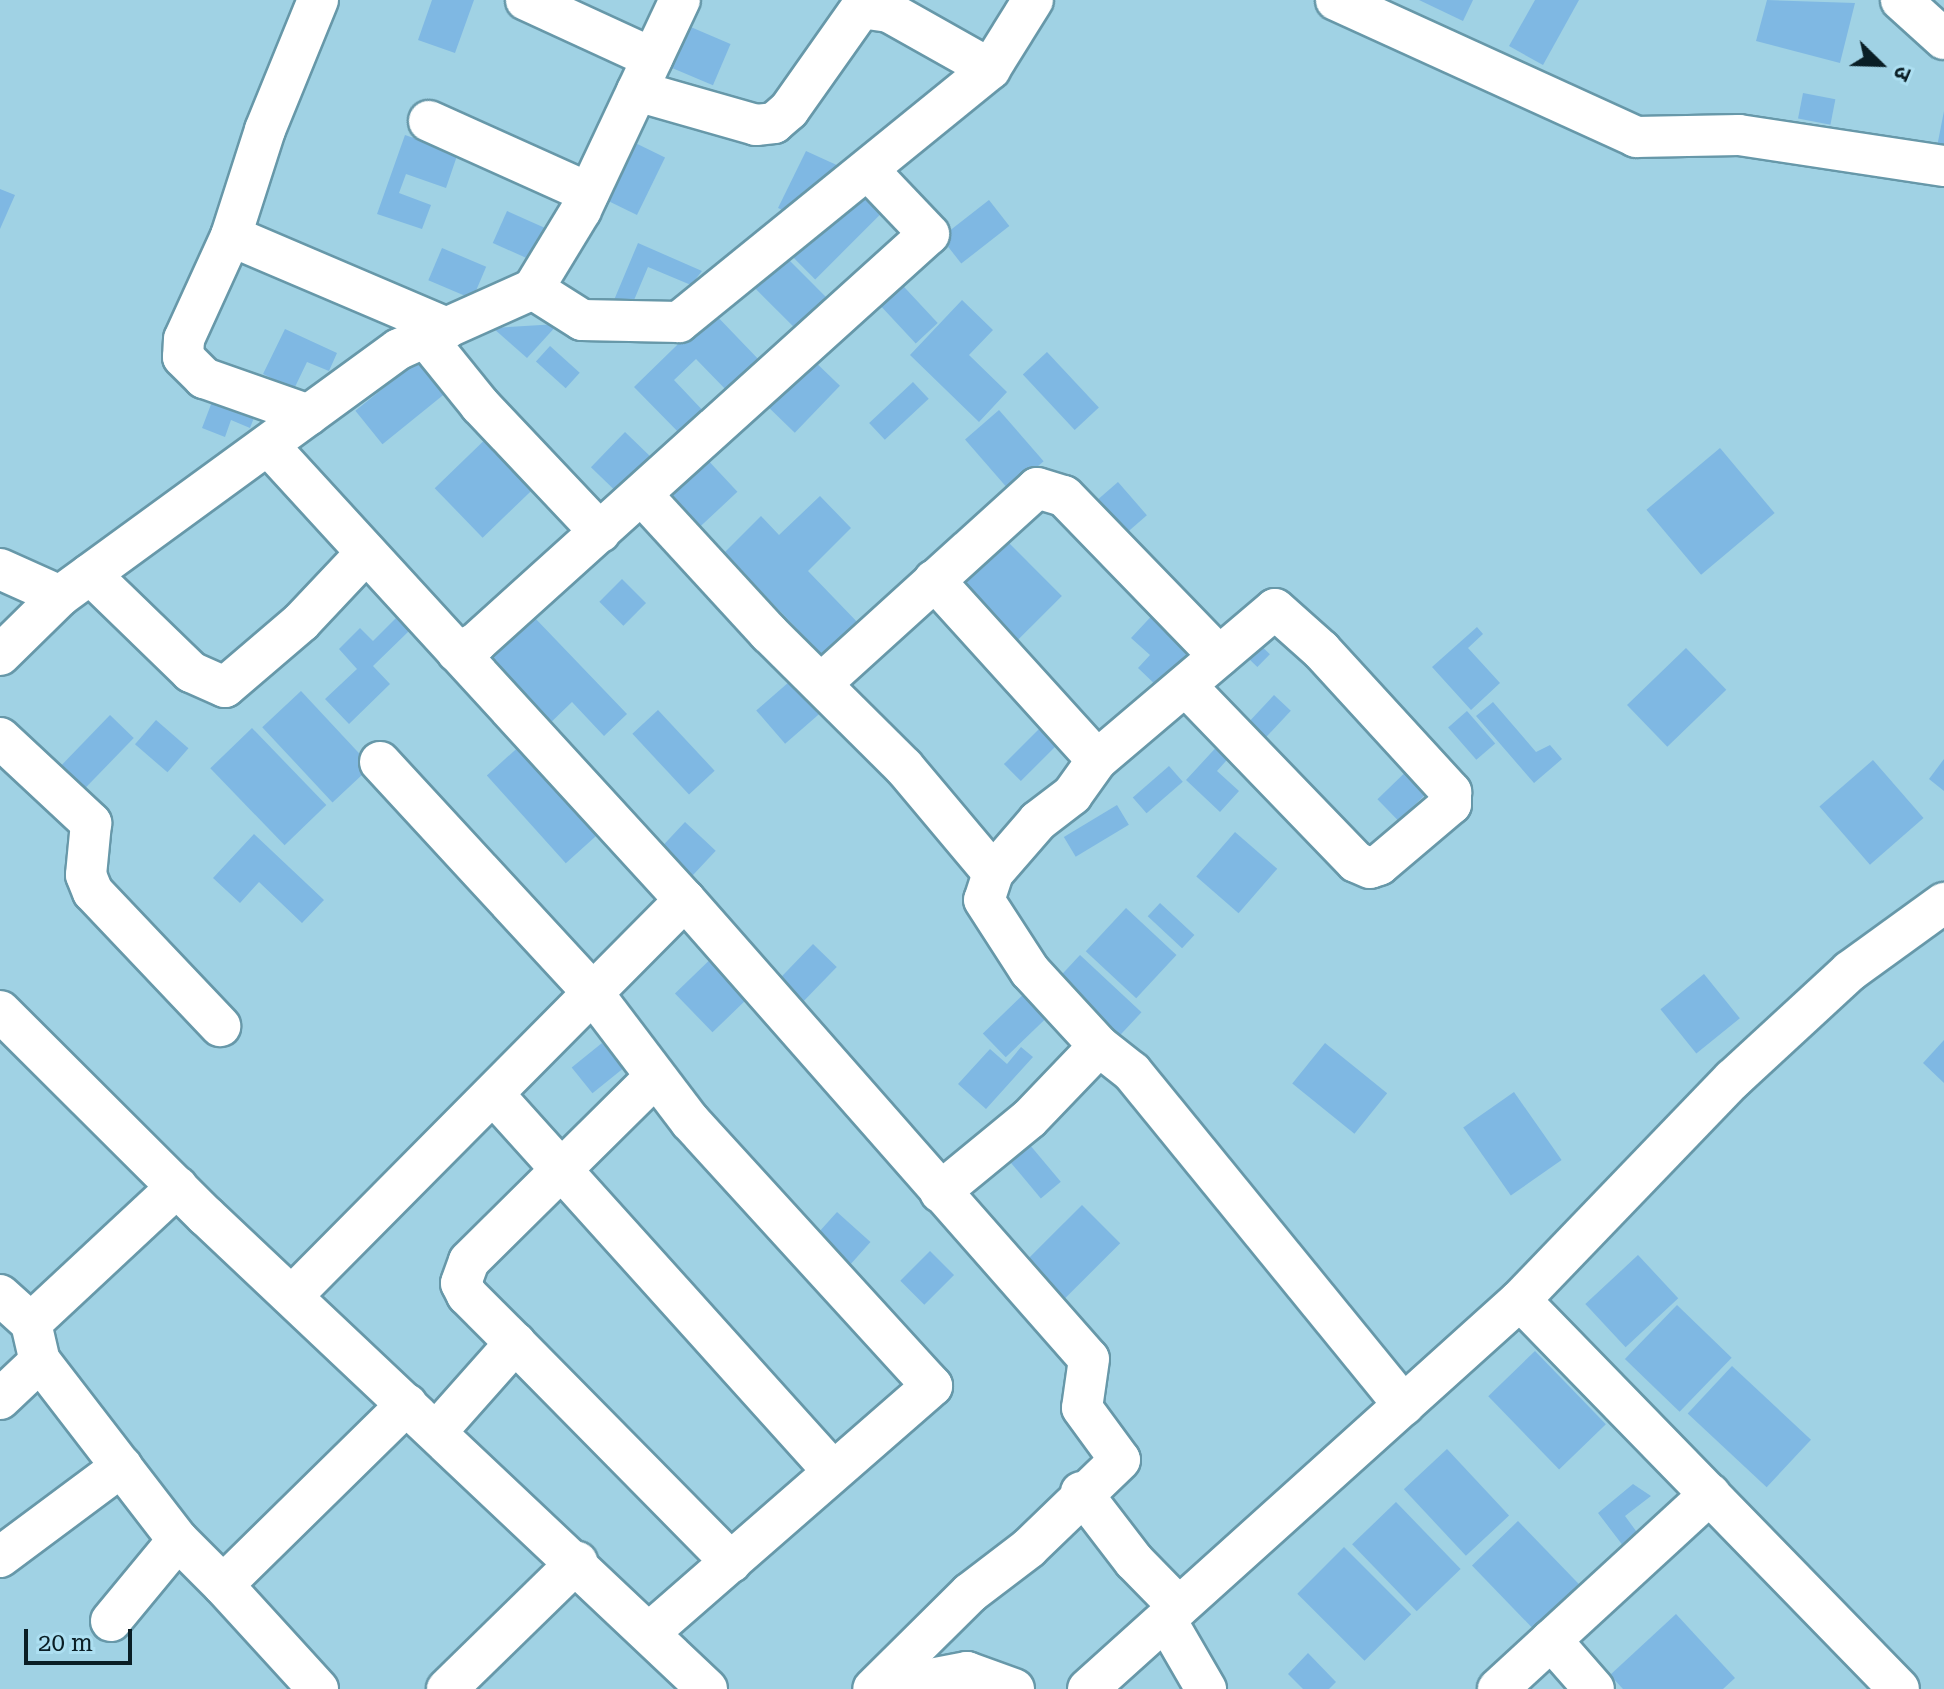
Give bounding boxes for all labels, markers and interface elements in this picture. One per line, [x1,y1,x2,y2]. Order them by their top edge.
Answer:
north arrow [1840,24,1920,104]
text: उ [1889,63,1917,84]
scale bar [28,1613,136,1663]
text: 20 m [38,1629,93,1657]

